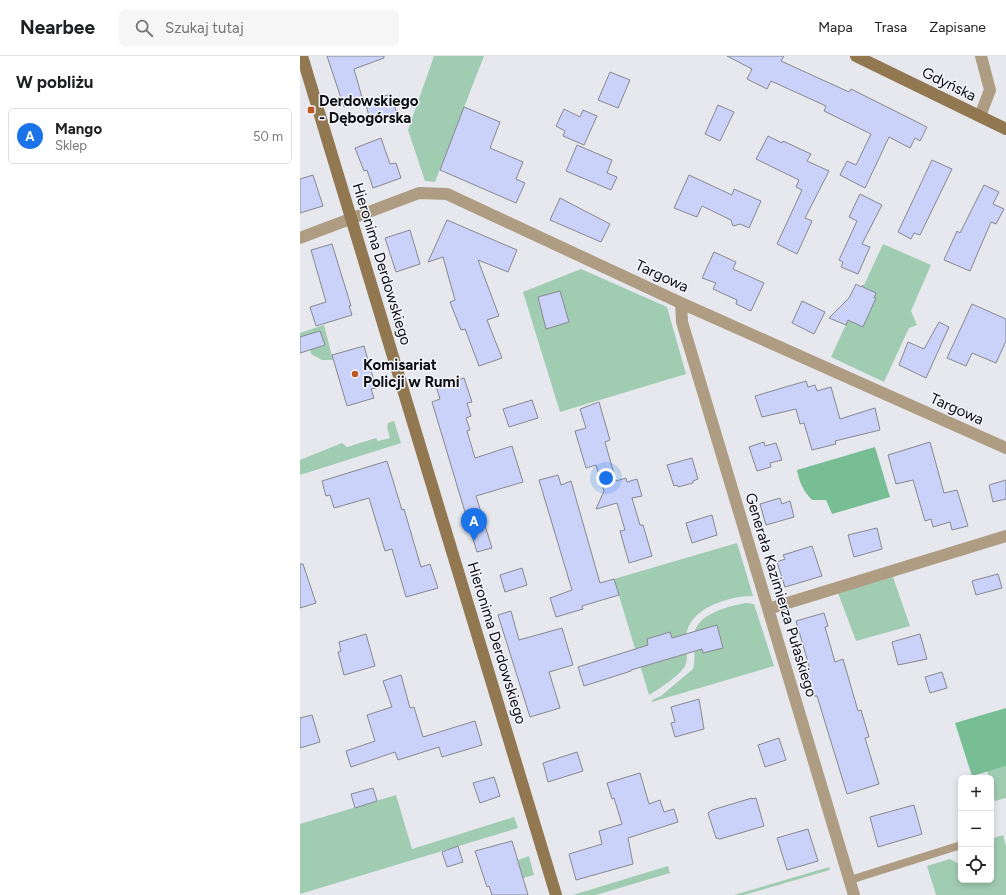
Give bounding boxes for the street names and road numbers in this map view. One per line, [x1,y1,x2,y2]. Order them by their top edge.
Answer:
street label: Gdyńska [919,63,979,105]
street label: Hieronima Derdowskiego [349,181,415,348]
street label: Targowa [633,256,691,296]
street label: Targowa [927,389,987,429]
street label: Generała Kazimierza Pułaskiego [741,491,821,700]
street label: Hieronima Derdowskiego [464,560,530,727]

